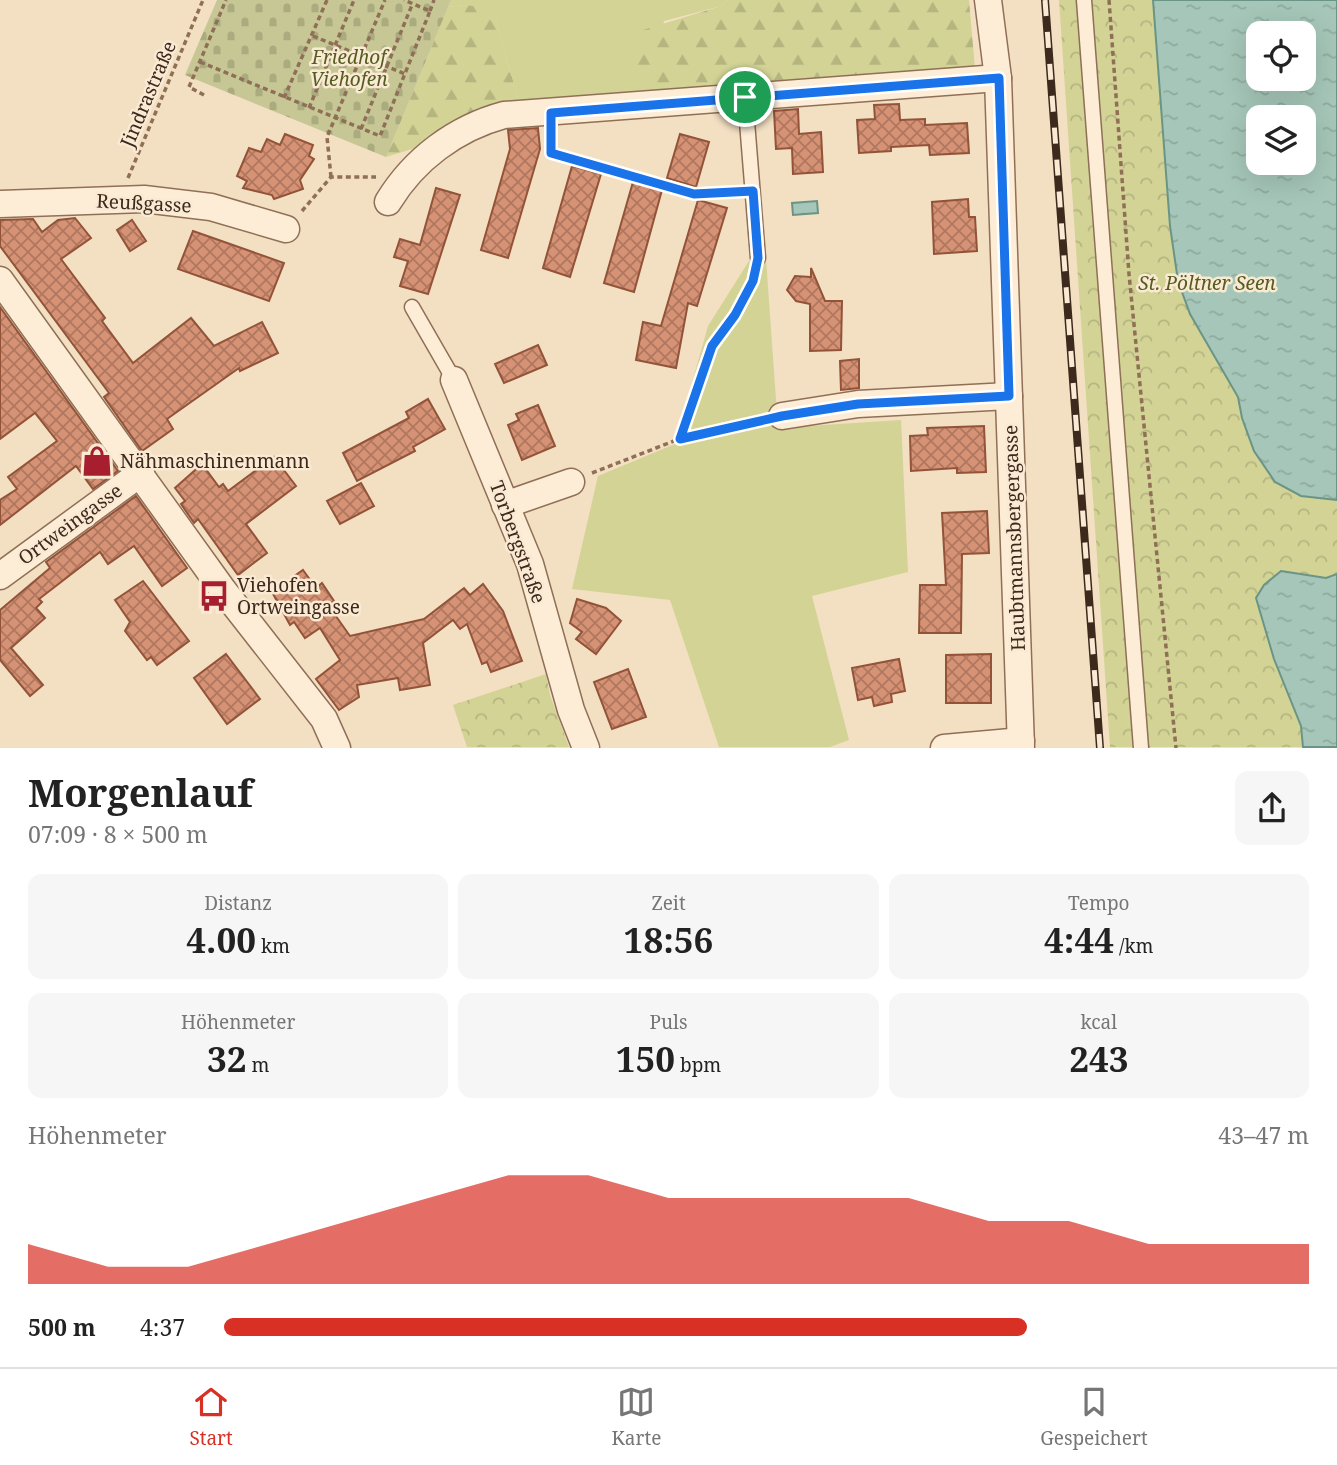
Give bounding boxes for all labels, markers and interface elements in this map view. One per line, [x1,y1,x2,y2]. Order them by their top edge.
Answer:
map controls [1246,21,1316,175]
button: locate [1246,21,1316,91]
street label: Jindrastraße [114,37,182,152]
park label: Friedhof Viehofen [310,44,390,92]
pin [715,67,775,127]
icon: arrive [726,78,764,116]
button: layers [1246,105,1316,175]
street label: Reußgasse [96,188,192,218]
park label: St. Pöltner Seen [1138,270,1276,296]
street label: Haubtmannsbergergasse [997,424,1031,652]
shop icon: Nähmaschinenmann [80,444,114,478]
place label: Nähmaschinenmann [120,448,310,474]
street label: Ortweingasse [13,477,127,571]
street label: Torbergstraße [484,477,552,607]
place label: Viehofen Ortweingasse [237,572,360,620]
bus stop icon: Viehofen Ortweingasse [197,579,231,613]
text: Morgenlauf [28,766,253,818]
button: share [1235,771,1309,845]
text: 07:09 · 8 × 500 m [28,818,208,850]
text: Distanz [204,890,272,916]
text: Zeit [651,890,686,916]
text: Tempo [1068,890,1130,916]
text: 4.00 [186,916,256,963]
text: 18:56 [624,916,713,963]
text: 4:44 [1044,916,1114,963]
text: km [256,933,290,959]
text: /km [1114,933,1154,959]
text: Höhenmeter [181,1009,295,1035]
text: Puls [649,1009,688,1035]
text: kcal [1080,1009,1117,1035]
text: 32 [207,1035,246,1082]
text: 150 [616,1035,675,1082]
text: 243 [1069,1035,1128,1082]
text: m [246,1052,269,1078]
text: bpm [675,1052,721,1078]
text: Höhenmeter [28,1119,167,1151]
text: 43–47 m [1218,1119,1309,1151]
text: 500 m [28,1311,96,1343]
text: 4:37 [140,1311,185,1343]
tab: Start [189,1383,233,1451]
tab: Karte [612,1383,661,1451]
tab: Gespeichert [1040,1383,1148,1451]

